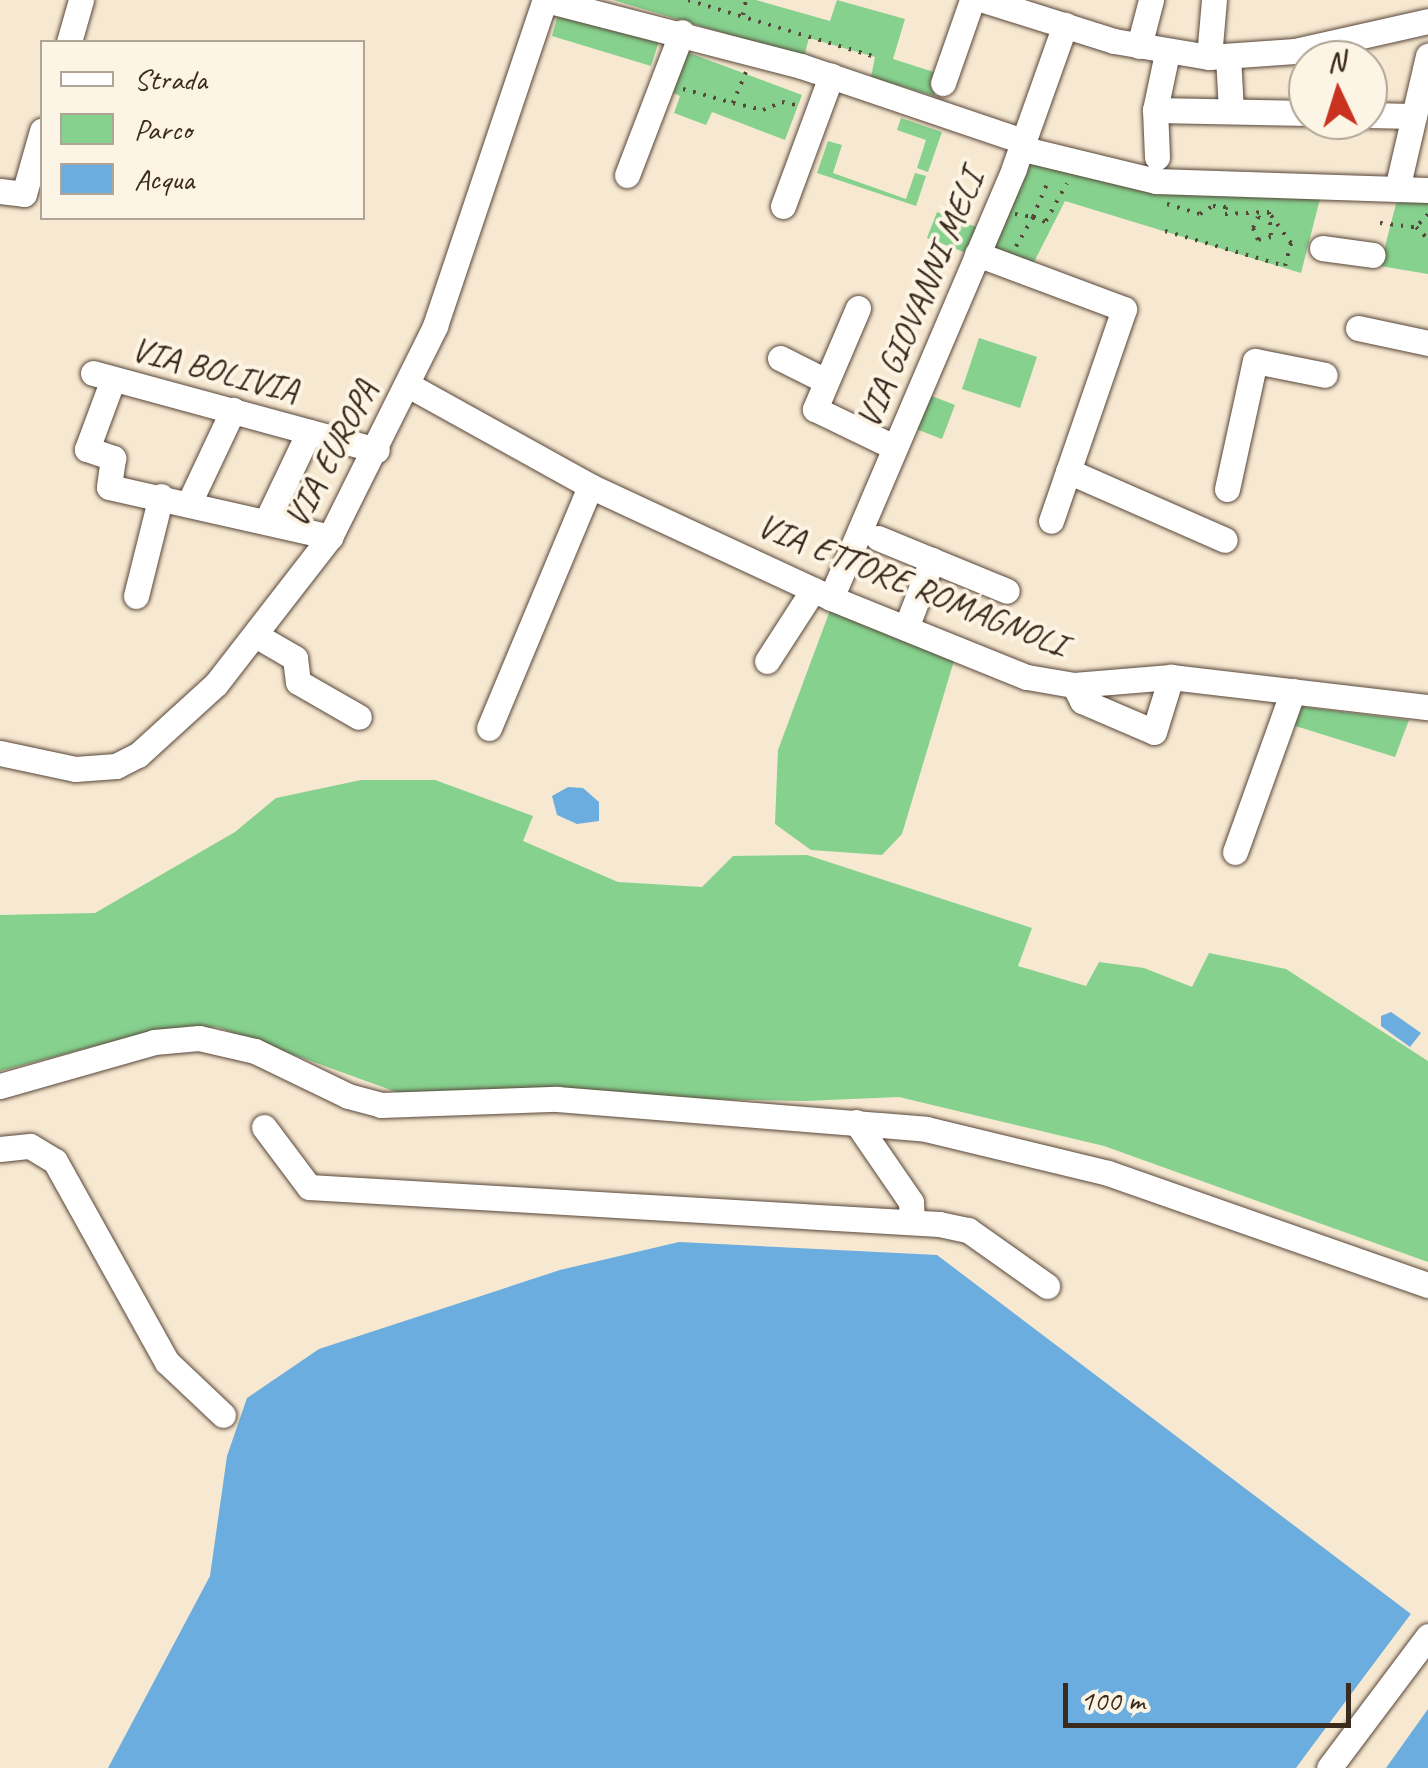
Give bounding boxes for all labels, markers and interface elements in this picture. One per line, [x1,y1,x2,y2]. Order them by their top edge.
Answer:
legend [40,40,365,220]
north arrow [1288,40,1388,140]
text: N [1326,44,1346,80]
text: Strada [134,60,207,98]
text: Parco [134,110,192,148]
text: Acqua [134,160,194,198]
street label: VIA GIOVANNI MELI [847,165,993,433]
street label: VIA BOLIVIA [127,328,303,412]
street label: VIA EUROPA [275,373,387,535]
street label: VIA ETTORE ROMAGNOLI [751,504,1073,666]
scale bar [1068,1663,1356,1725]
text: 100 m [1080,1681,1145,1719]

